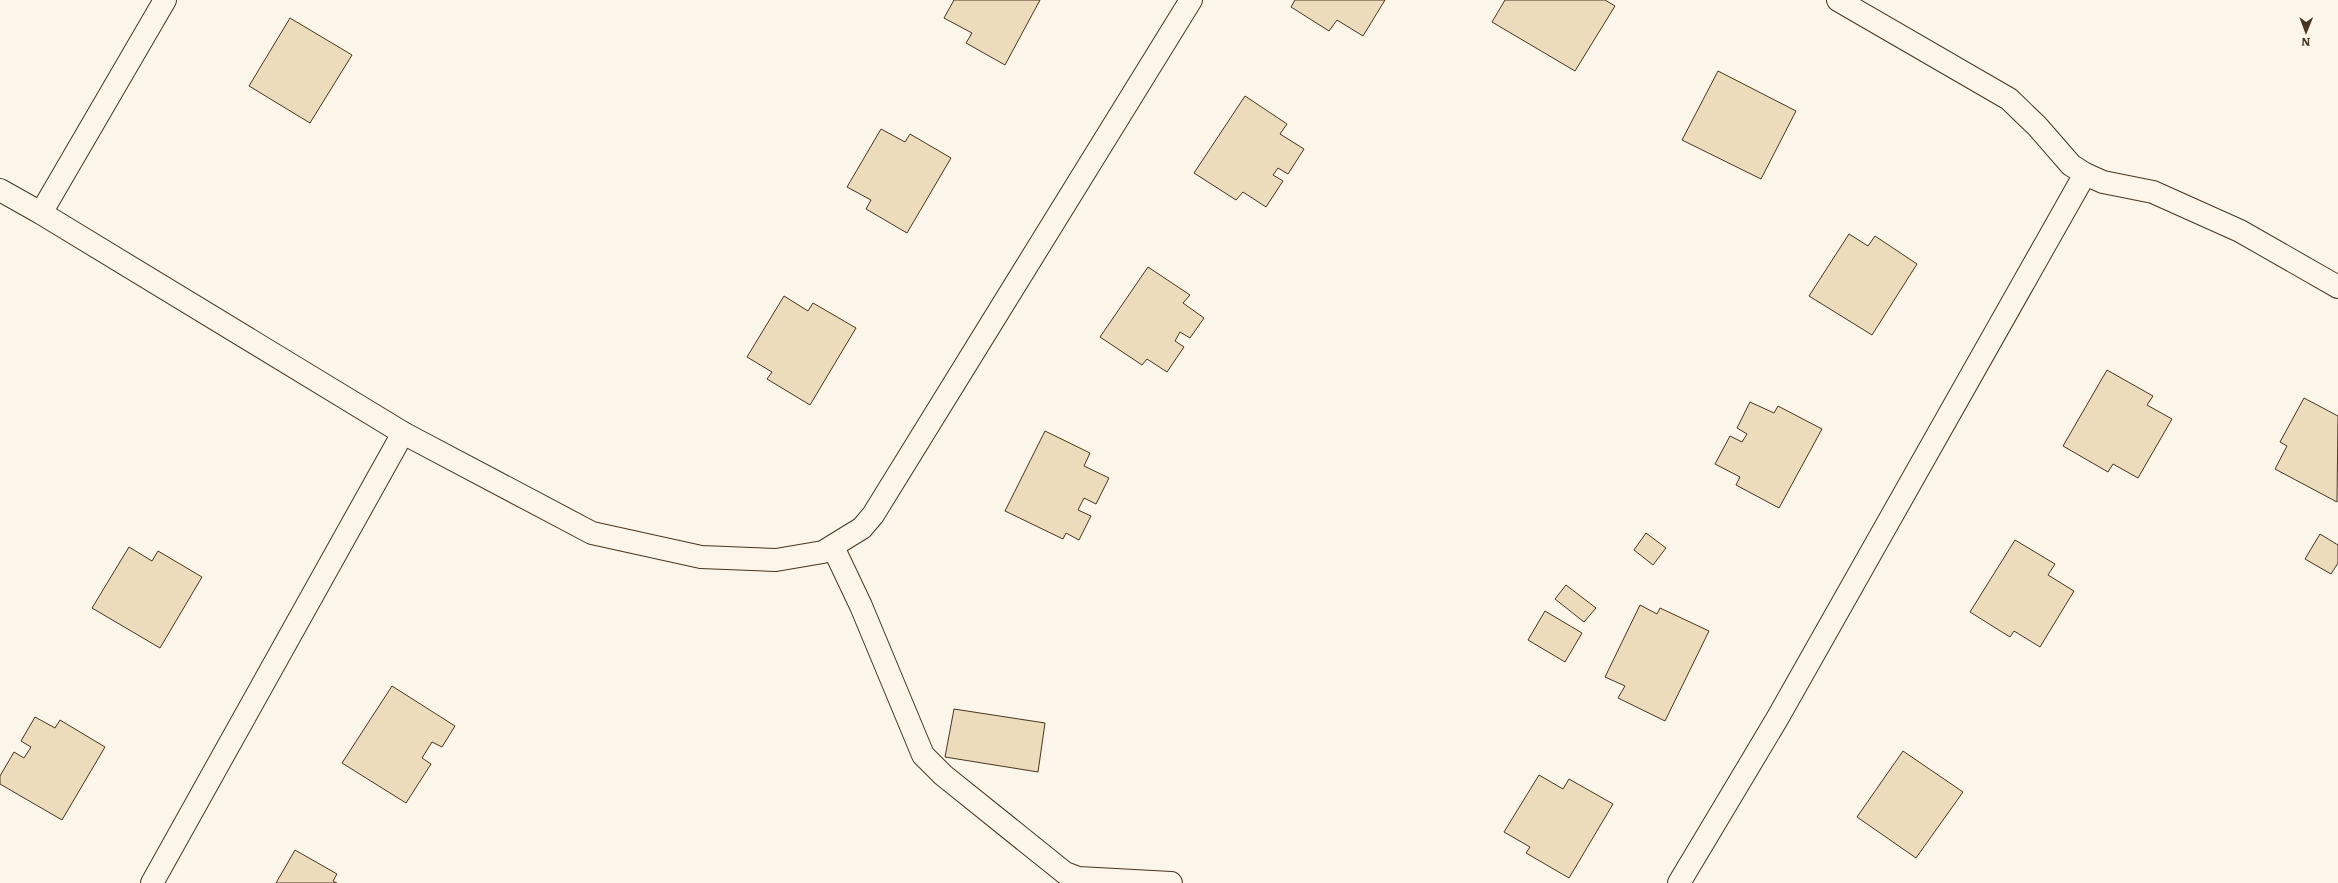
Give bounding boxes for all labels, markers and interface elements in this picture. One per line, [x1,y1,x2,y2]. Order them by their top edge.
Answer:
north arrow [2286,12,2326,52]
text: N [2301,35,2311,51]

